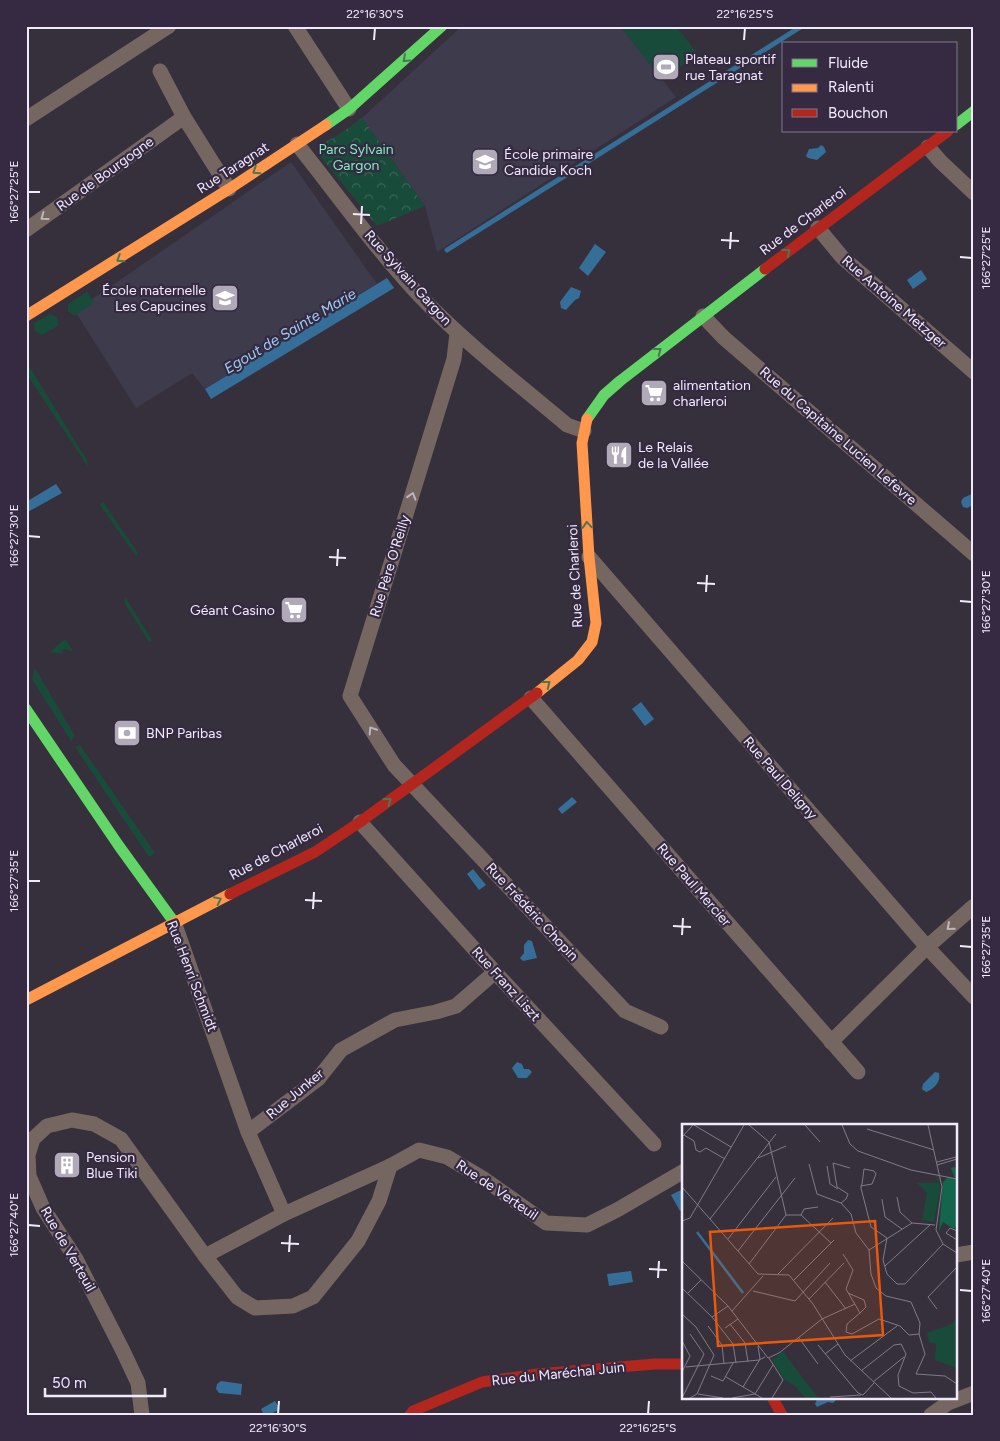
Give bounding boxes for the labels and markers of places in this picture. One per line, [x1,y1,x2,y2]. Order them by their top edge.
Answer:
place label: Plateau sportif rue Taragnat [685,51,777,84]
sports icon: Plateau sportif rue Taragnat [651,52,681,82]
place label: École primaire Candide Koch [504,146,593,179]
school or university icon: École primaire Candide Koch [470,147,500,177]
place label: École maternelle Les Capucines [102,282,206,315]
school or university icon: École maternelle Les Capucines [210,283,240,313]
place label: alimentation charleroi [673,377,751,410]
supermarket icon: alimentation charleroi [639,378,669,408]
place label: Le Relais de la Vallée [638,439,709,472]
restaurant icon: Le Relais de la Vallée [604,440,634,470]
supermarket icon: Géant Casino [279,595,309,625]
place label: Géant Casino [190,602,275,619]
bank icon: BNP Paribas [112,718,142,748]
place label: BNP Paribas [146,725,222,742]
place label: Pension Blue Tiki [86,1149,138,1182]
building icon: Pension Blue Tiki [52,1150,82,1180]

